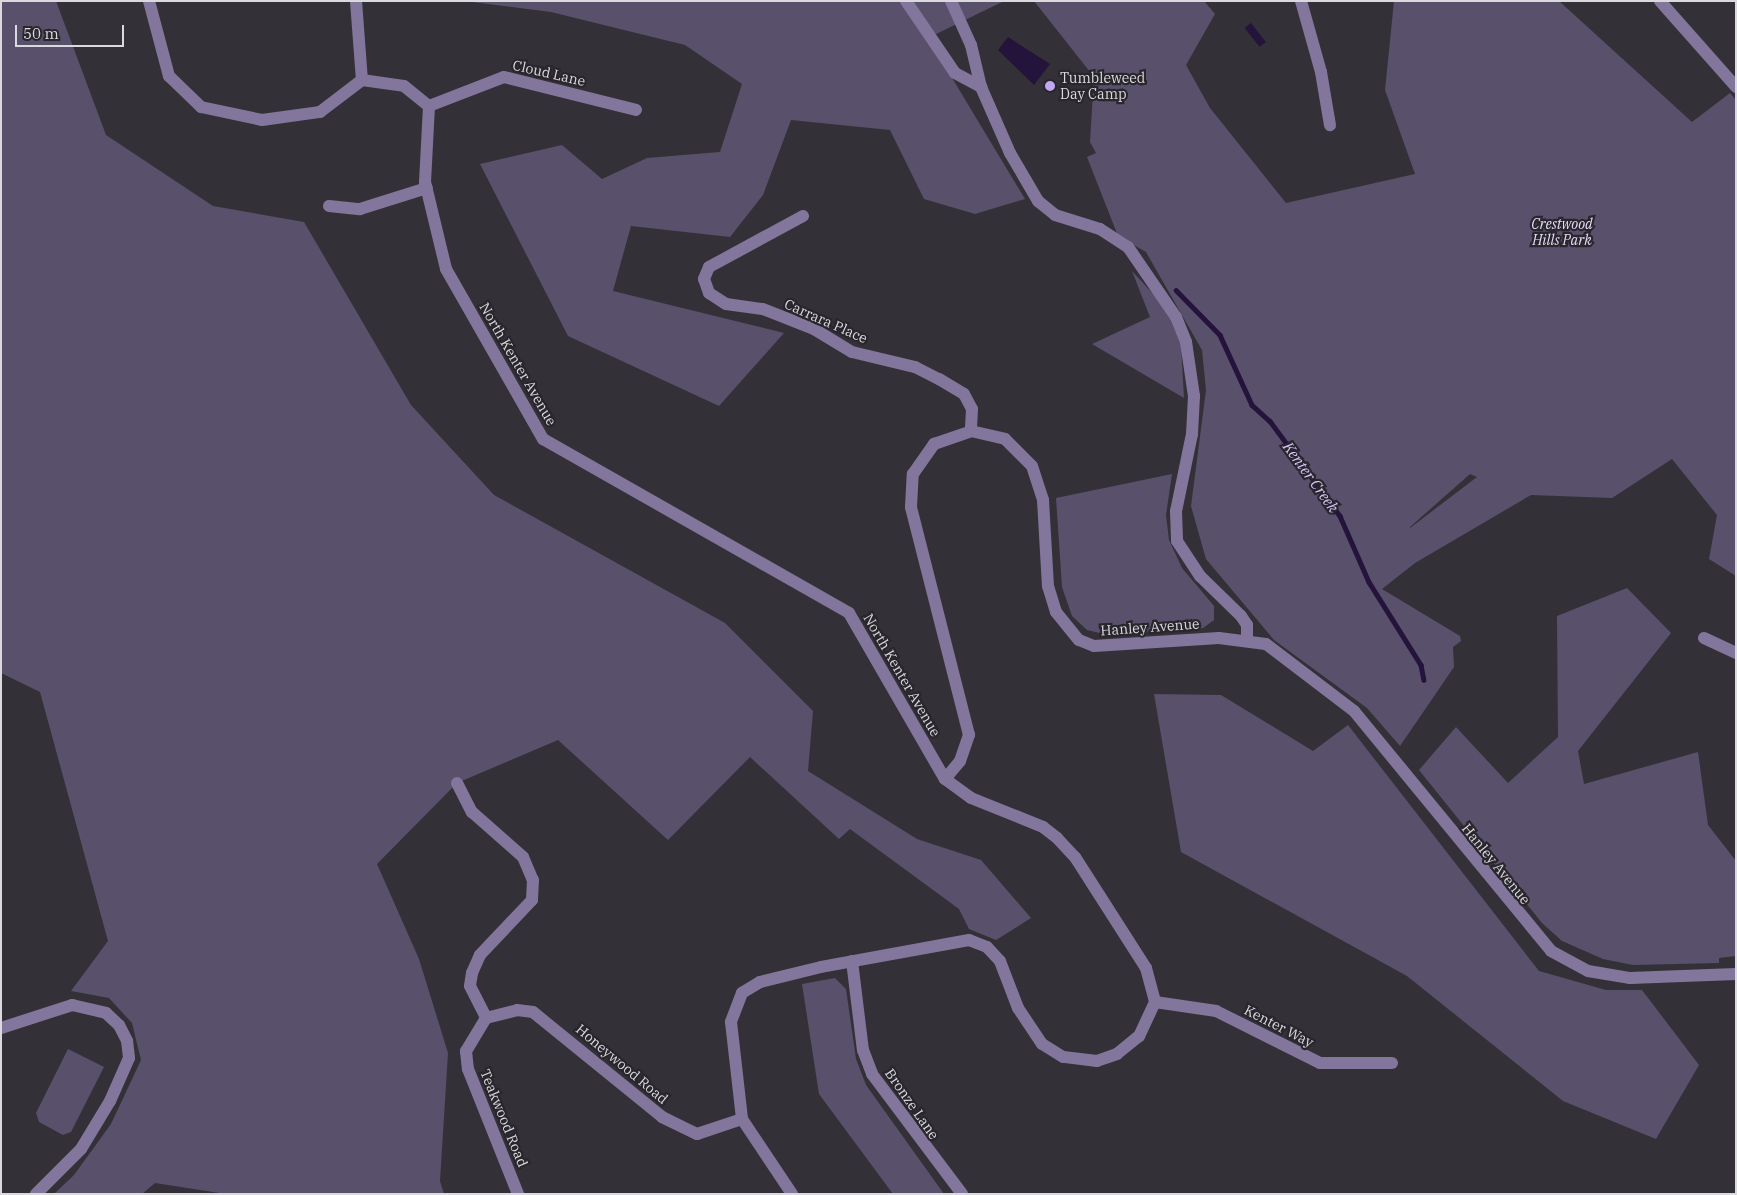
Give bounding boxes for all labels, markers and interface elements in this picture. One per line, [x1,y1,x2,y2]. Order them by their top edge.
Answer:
scale bar [18,15,126,47]
text: 50 m [23,24,59,43]
street label: Cloud Lane [511,56,587,90]
place label: Tumbleweed Day Camp [1060,70,1145,102]
marker: Tumbleweed Day Camp [1044,80,1056,92]
park label: Crestwood Hills Park [1531,216,1593,248]
street label: Carrara Place [782,295,870,347]
street label: North Kenter Avenue [476,300,560,428]
water label: Kenter Creek [1279,438,1343,516]
street label: North Kenter Avenue [860,611,944,739]
street label: Hanley Avenue [1100,615,1200,639]
street label: Hanley Avenue [1458,820,1534,908]
street label: Kenter Way [1242,1001,1316,1051]
street label: Honeywood Road [573,1021,671,1107]
street label: Bronze Lane [881,1065,943,1143]
street label: Teakwood Road [477,1067,531,1169]

